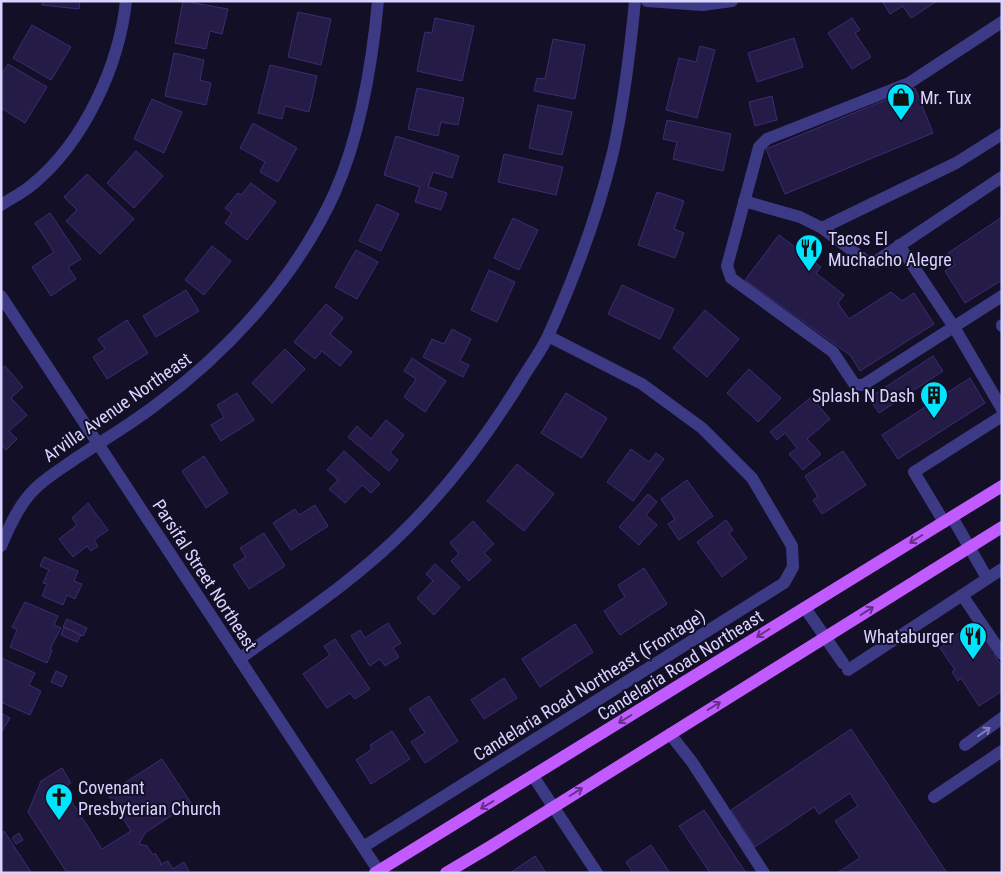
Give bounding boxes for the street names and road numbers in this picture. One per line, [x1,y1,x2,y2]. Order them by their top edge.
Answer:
street label: Arvilla Avenue Northeast [39,348,195,466]
street label: Parsifal Street Northeast [148,495,262,655]
street label: Candelaria Road Northeast (Frontage) [469,605,709,766]
street label: Candelaria Road Northeast [593,605,767,725]

